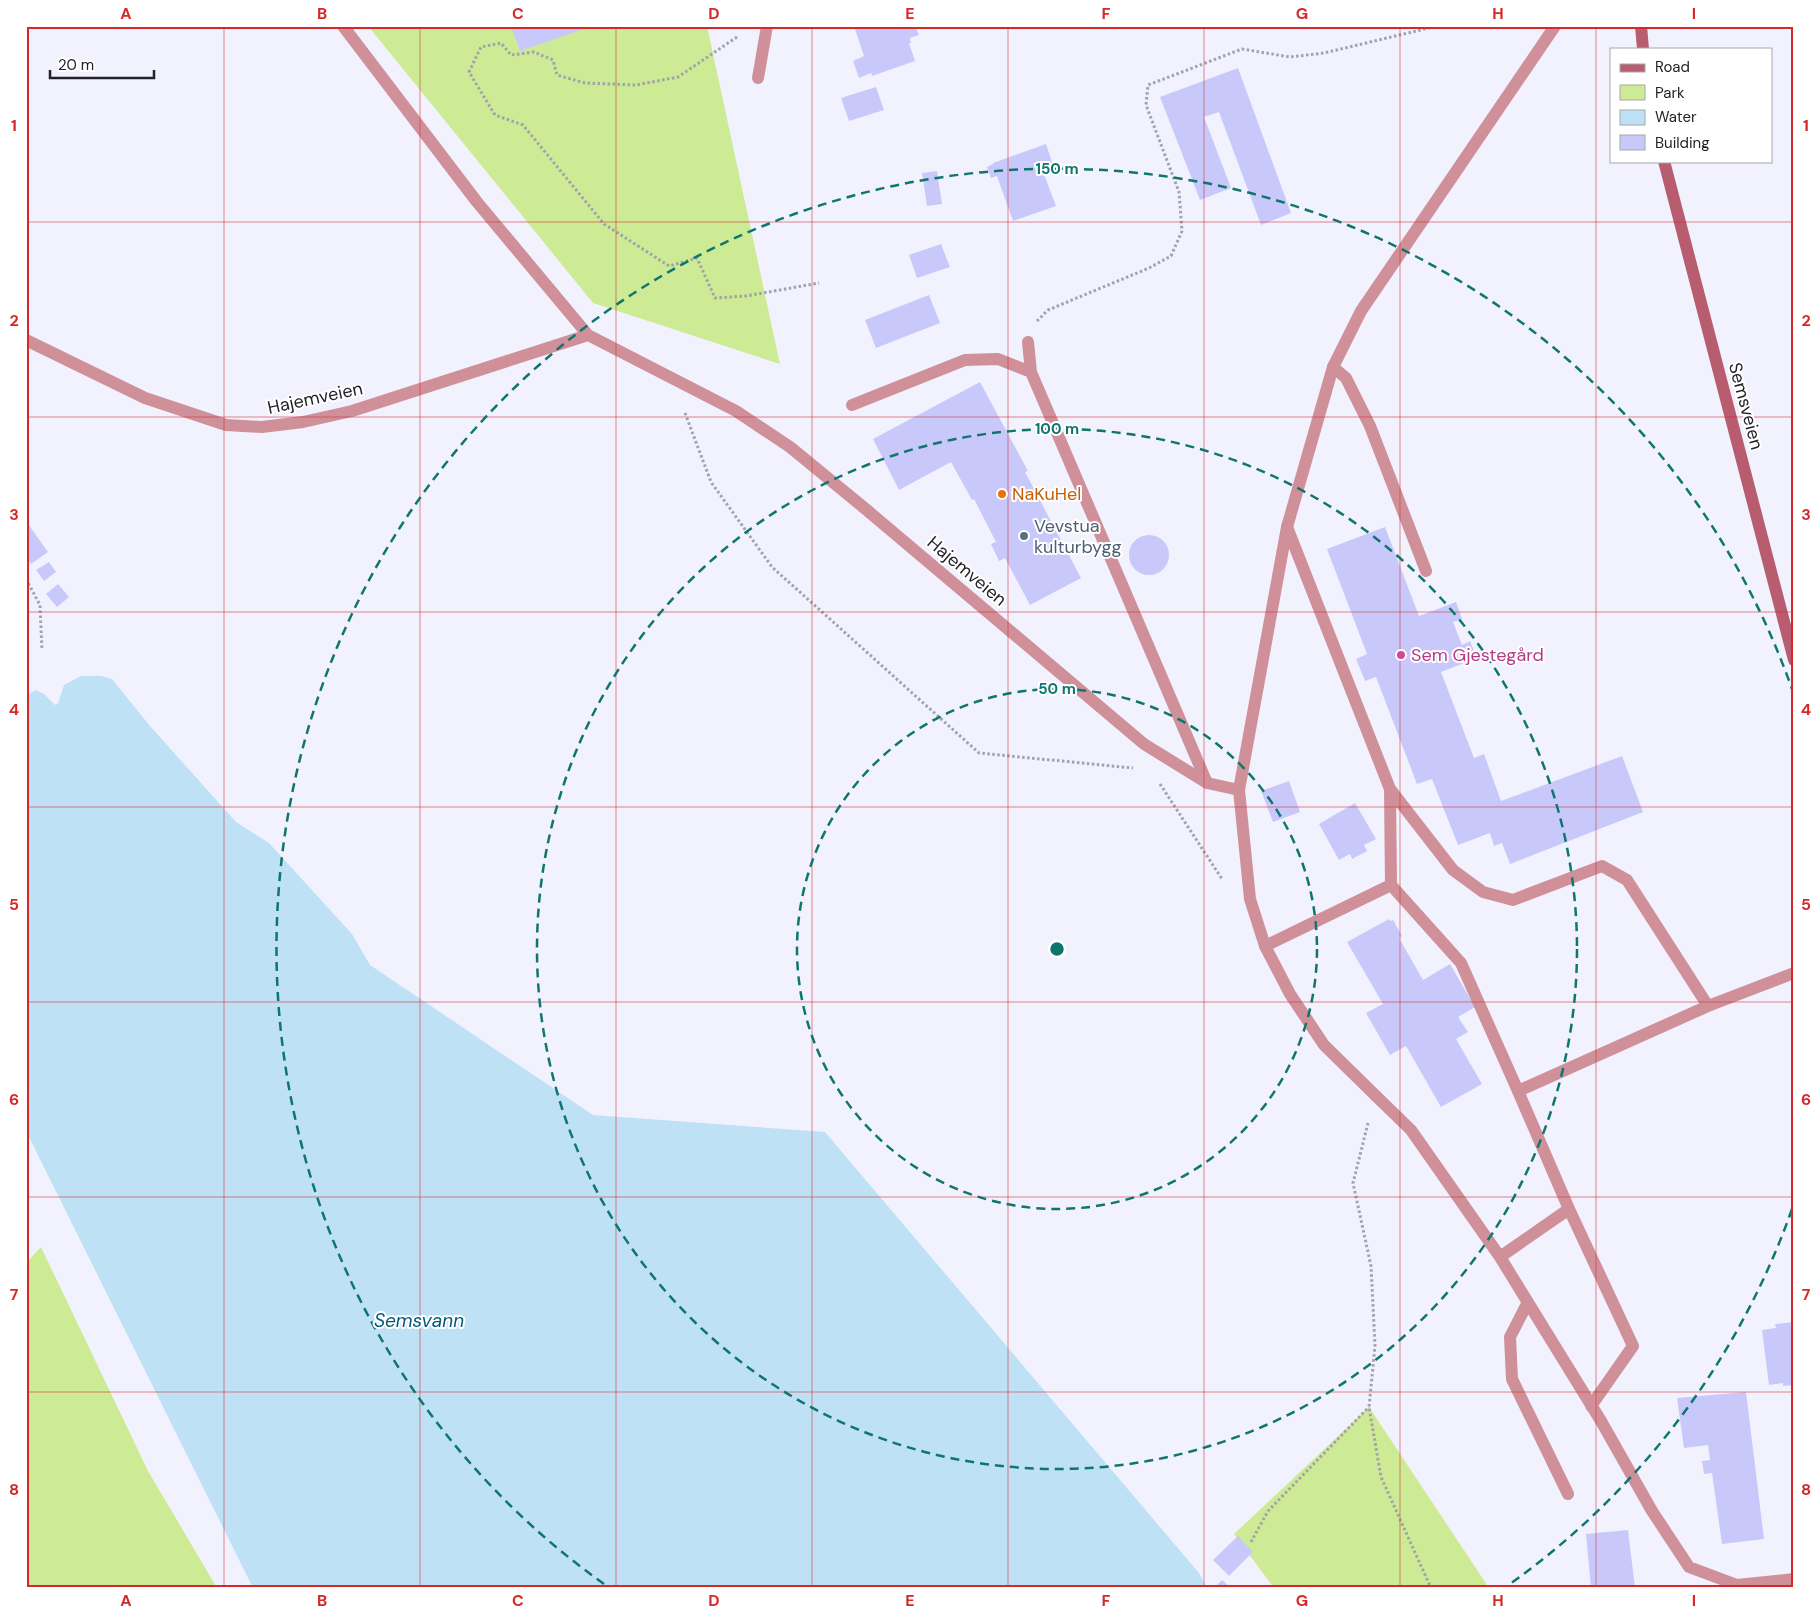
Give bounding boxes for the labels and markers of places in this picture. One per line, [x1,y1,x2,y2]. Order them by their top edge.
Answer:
place label: NaKuHel [1012,482,1081,506]
marker: NaKuHel [996,488,1008,500]
place label: Vevstua kulturbygg [1034,514,1122,559]
marker: Vevstua kulturbygg [1018,530,1030,542]
place label: Sem Gjestegård [1411,643,1544,667]
marker: Sem Gjestegård [1395,649,1407,661]
centre of rings [1048,940,1066,958]

